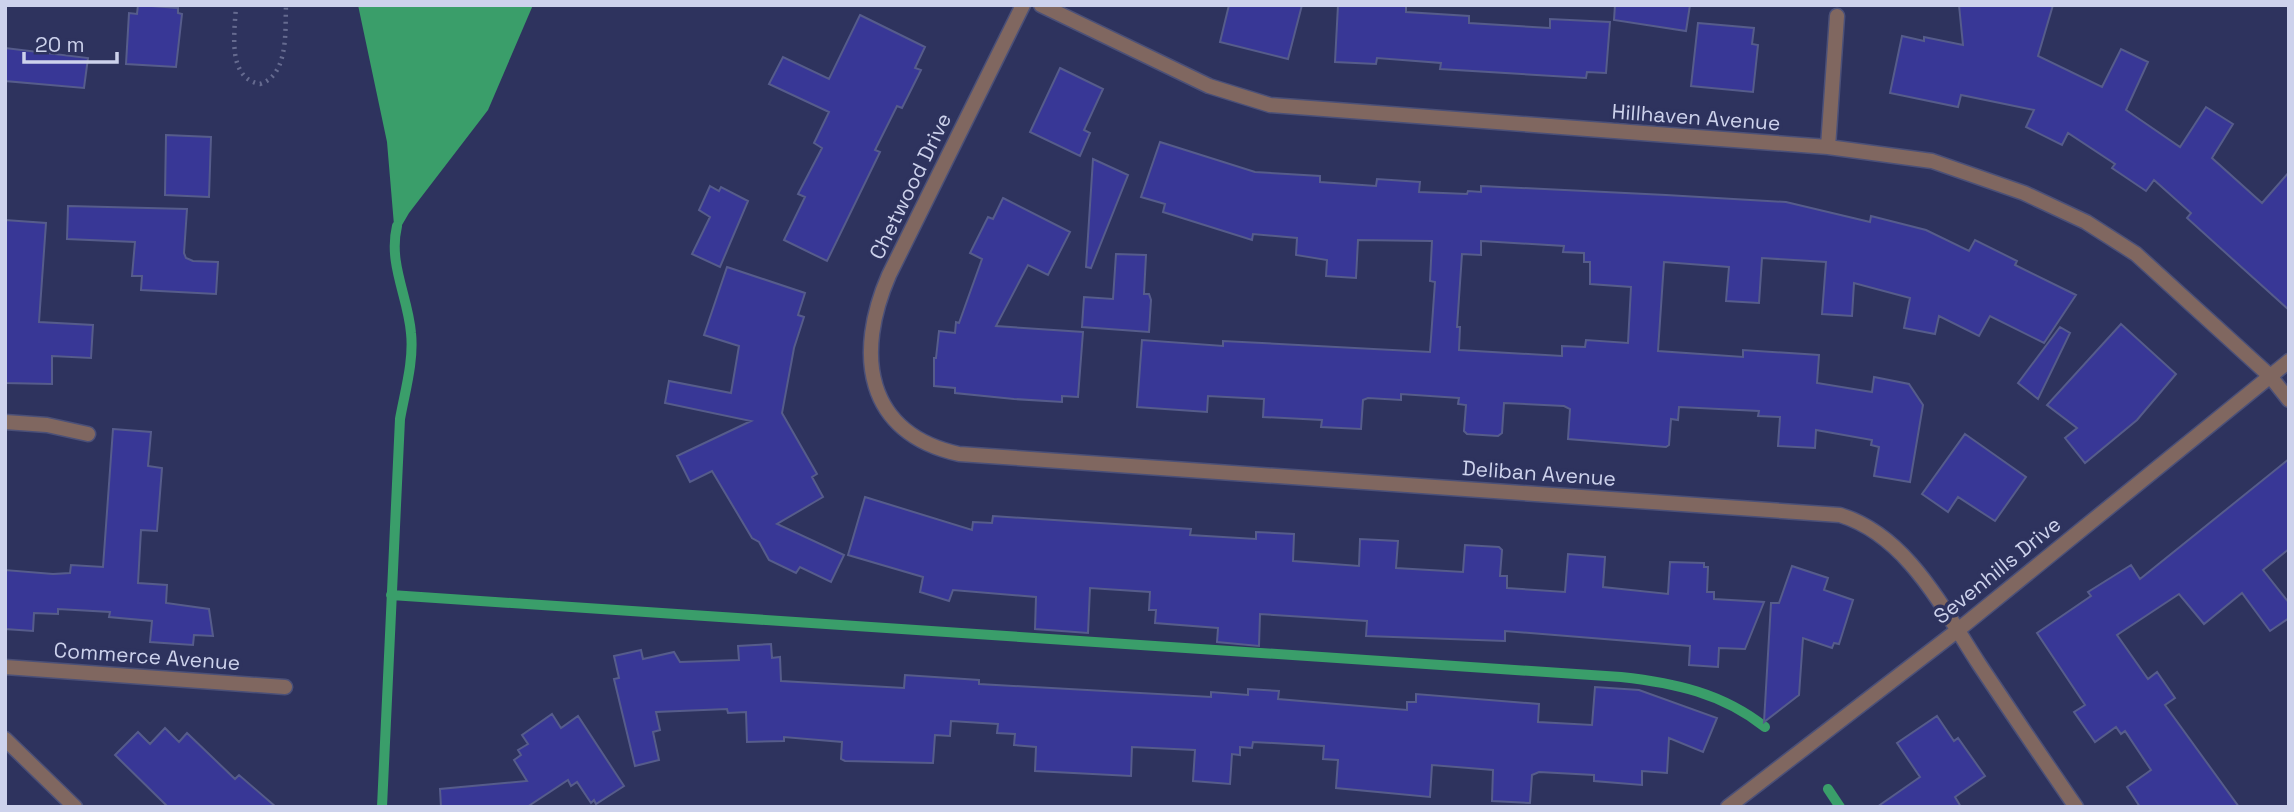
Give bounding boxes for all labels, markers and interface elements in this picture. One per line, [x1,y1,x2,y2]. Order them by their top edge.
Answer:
scale bar [24,21,117,65]
text: 20 m [35,31,85,58]
street label: Hillhaven Avenue [1611,98,1781,136]
street label: Chetwood Drive [863,108,957,264]
street label: Deliban Avenue [1461,454,1617,492]
street label: Sevenhills Drive [1928,510,2066,630]
street label: Commerce Avenue [53,636,241,676]

